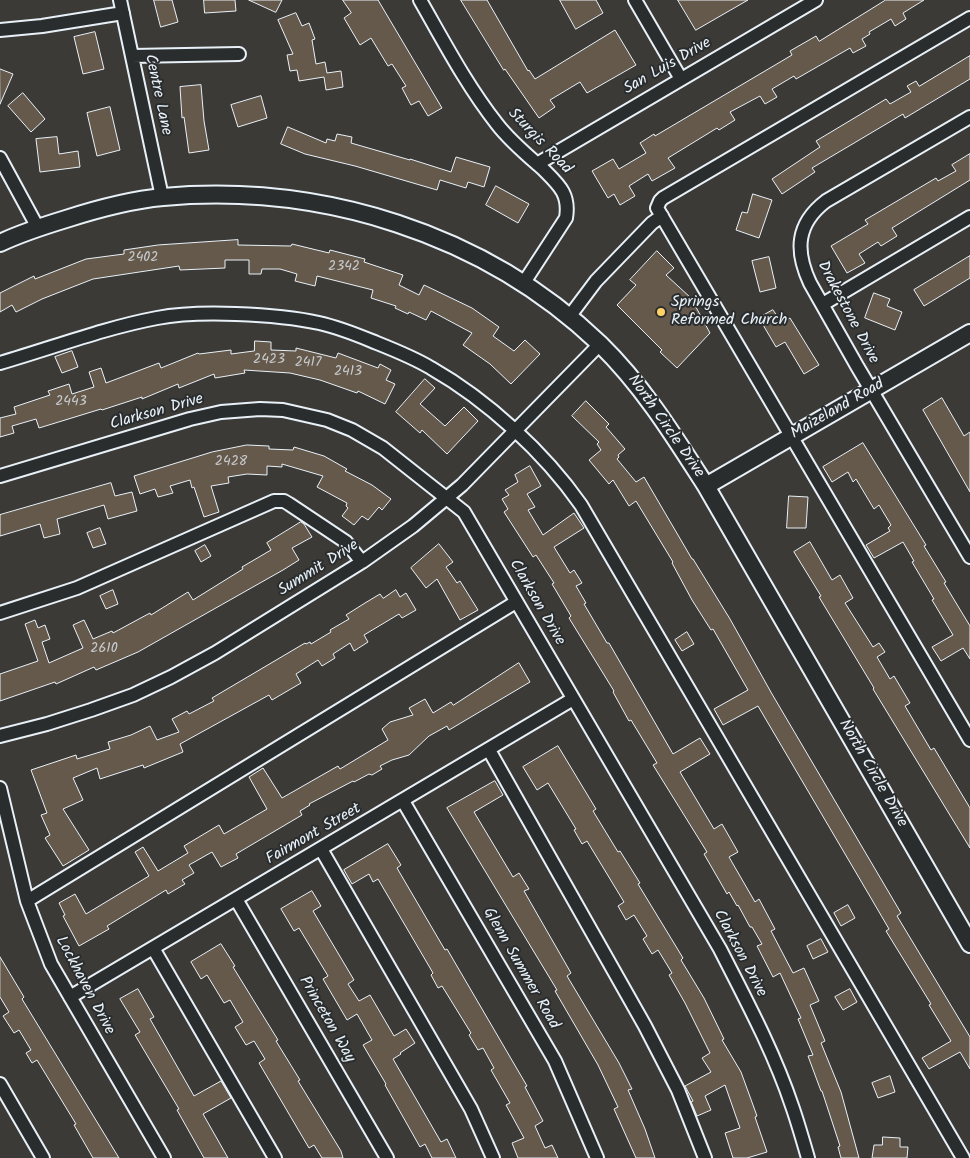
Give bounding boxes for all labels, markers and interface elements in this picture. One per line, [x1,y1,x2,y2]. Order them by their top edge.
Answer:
street label: San Luis Drive [621,34,715,100]
street label: Centre Lane [139,53,175,137]
street label: Sturgis Road [503,105,575,179]
house number: 2402 [128,251,158,267]
street label: Drakestone Drive [812,258,882,368]
house number: 2342 [328,260,360,276]
place label: Springs Reformed Church [671,293,787,331]
marker: Springs Reformed Church [655,306,667,318]
house number: 2423 [253,353,285,369]
house number: 2417 [295,356,321,372]
house number: 2413 [334,365,362,381]
street label: North Circle Drive [622,372,708,482]
street label: Maizeland Road [788,376,888,444]
street label: Clarkson Drive [108,391,206,435]
house number: 2443 [55,395,87,411]
house number: 2428 [215,455,247,471]
street label: Summit Drive [275,537,363,601]
street label: Clarkson Drive [504,557,568,649]
house number: 2610 [90,642,118,658]
street label: North Circle Drive [833,717,911,831]
street label: Fairmont Street [263,800,365,870]
street label: Glenn Summer Road [477,905,563,1033]
street label: Clarkson Drive [708,907,770,1001]
street label: Lockhaven Drive [50,933,118,1039]
street label: Princeton Way [294,973,358,1067]

